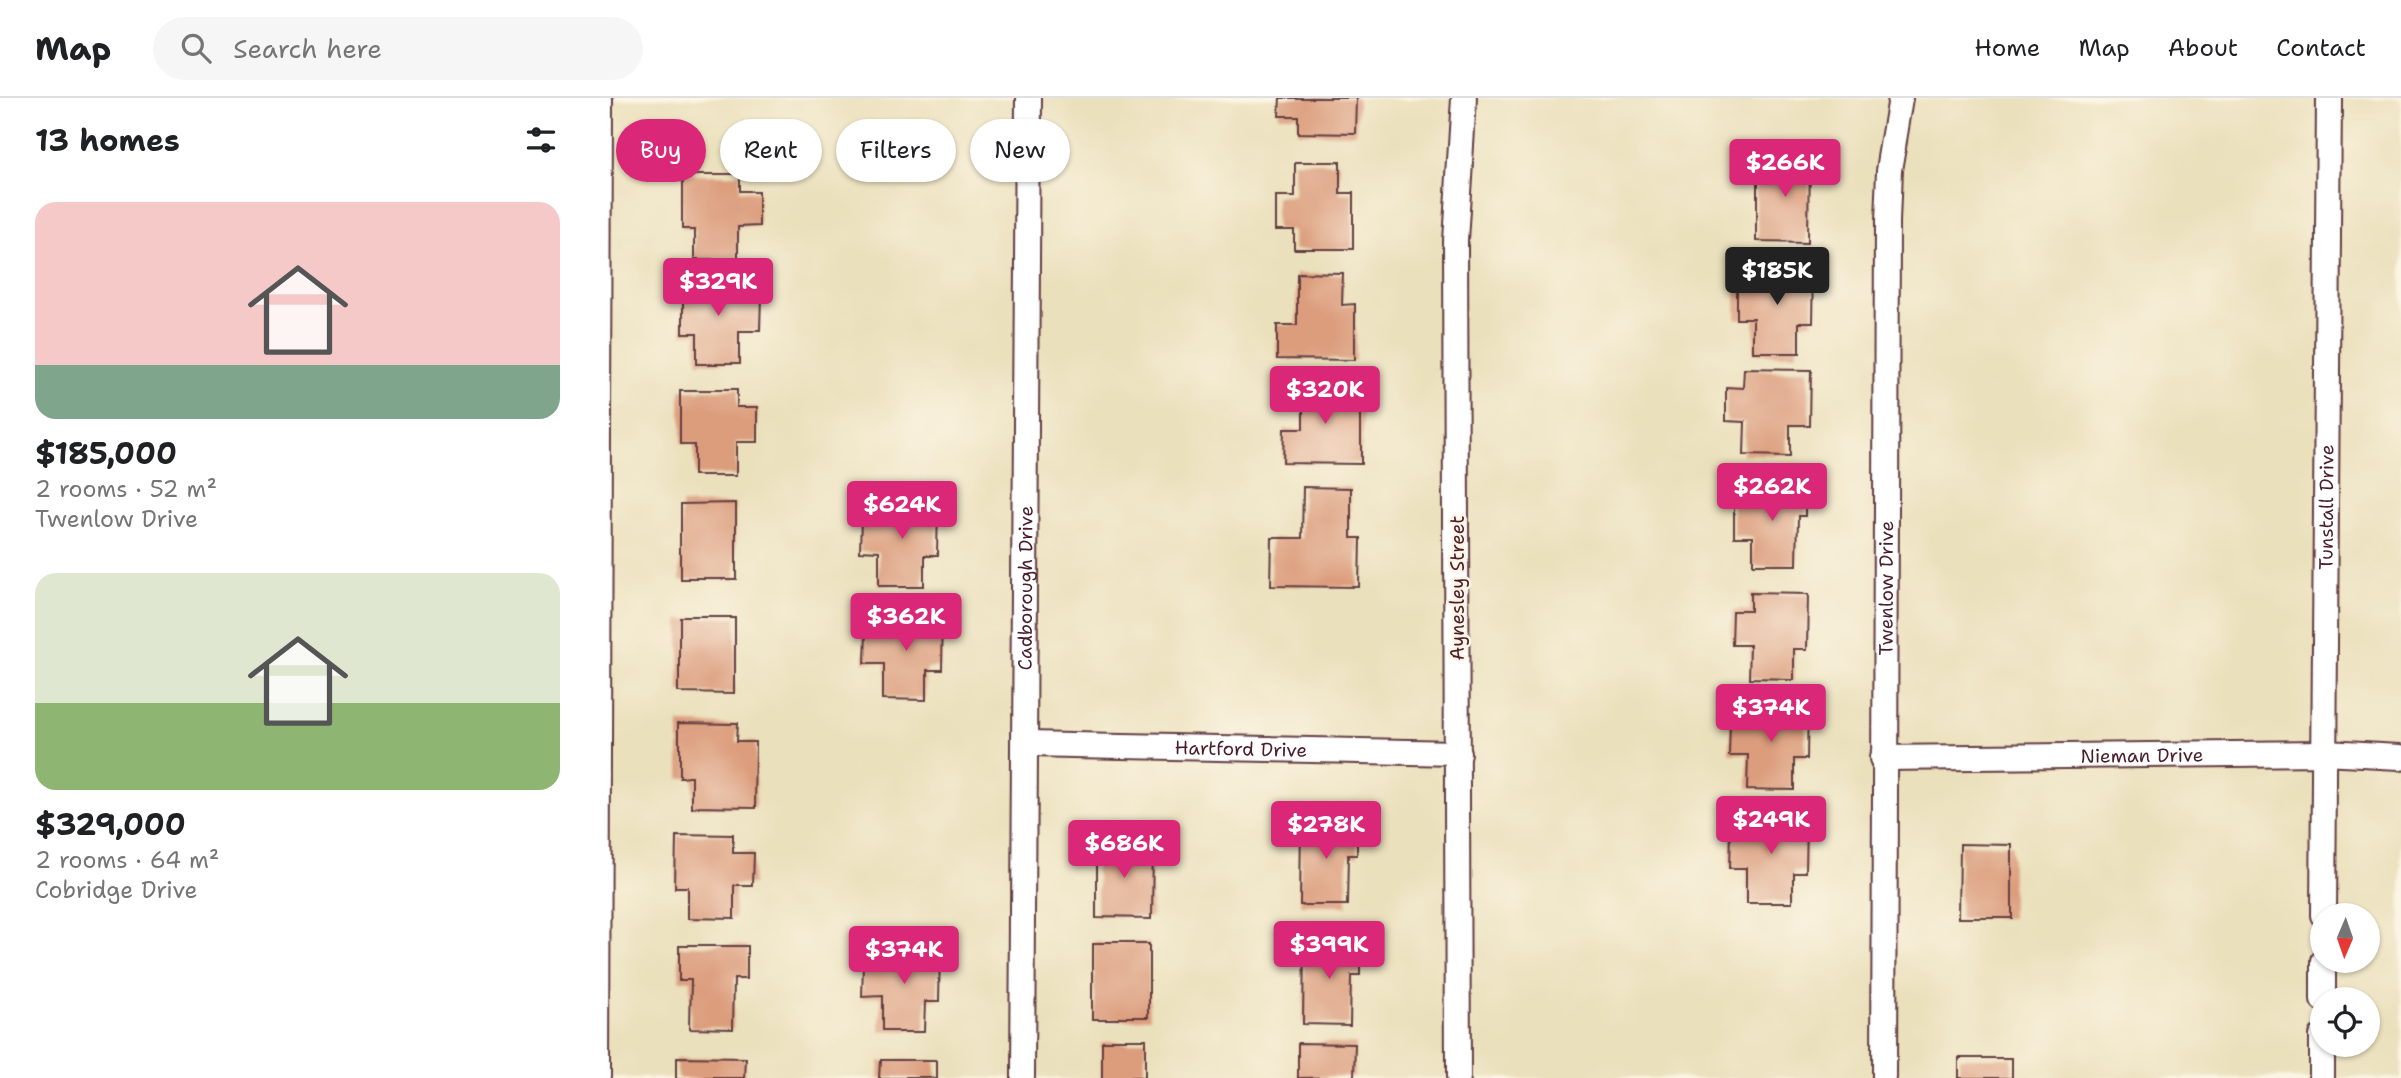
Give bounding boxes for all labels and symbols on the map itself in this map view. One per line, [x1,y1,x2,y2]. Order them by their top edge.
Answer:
pin: $266K [1736,140,1834,199]
pin: $185K [1728,248,1826,307]
pin: $329K [669,258,767,318]
pin: $320K [1276,366,1374,426]
street label: Tunstall Drive [2314,444,2339,570]
pin: $262K [1723,464,1821,523]
pin: $624K [853,482,951,541]
street label: Cadborough Drive [1012,506,1039,670]
street label: Aynesley Street [1445,515,1470,661]
street label: Twenlow Drive [1873,521,1899,655]
pin: $362K [857,594,955,653]
pin: $374K [1722,684,1820,744]
street label: Hartford Drive [1174,735,1308,763]
street label: Nieman Drive [2080,742,2204,769]
pin: $249K [1722,796,1820,856]
pin: $278K [1277,802,1375,861]
pin: $686K [1075,820,1173,880]
north arrow [2310,903,2380,973]
pin: $399K [1280,922,1378,981]
pin: $374K [855,926,953,986]

